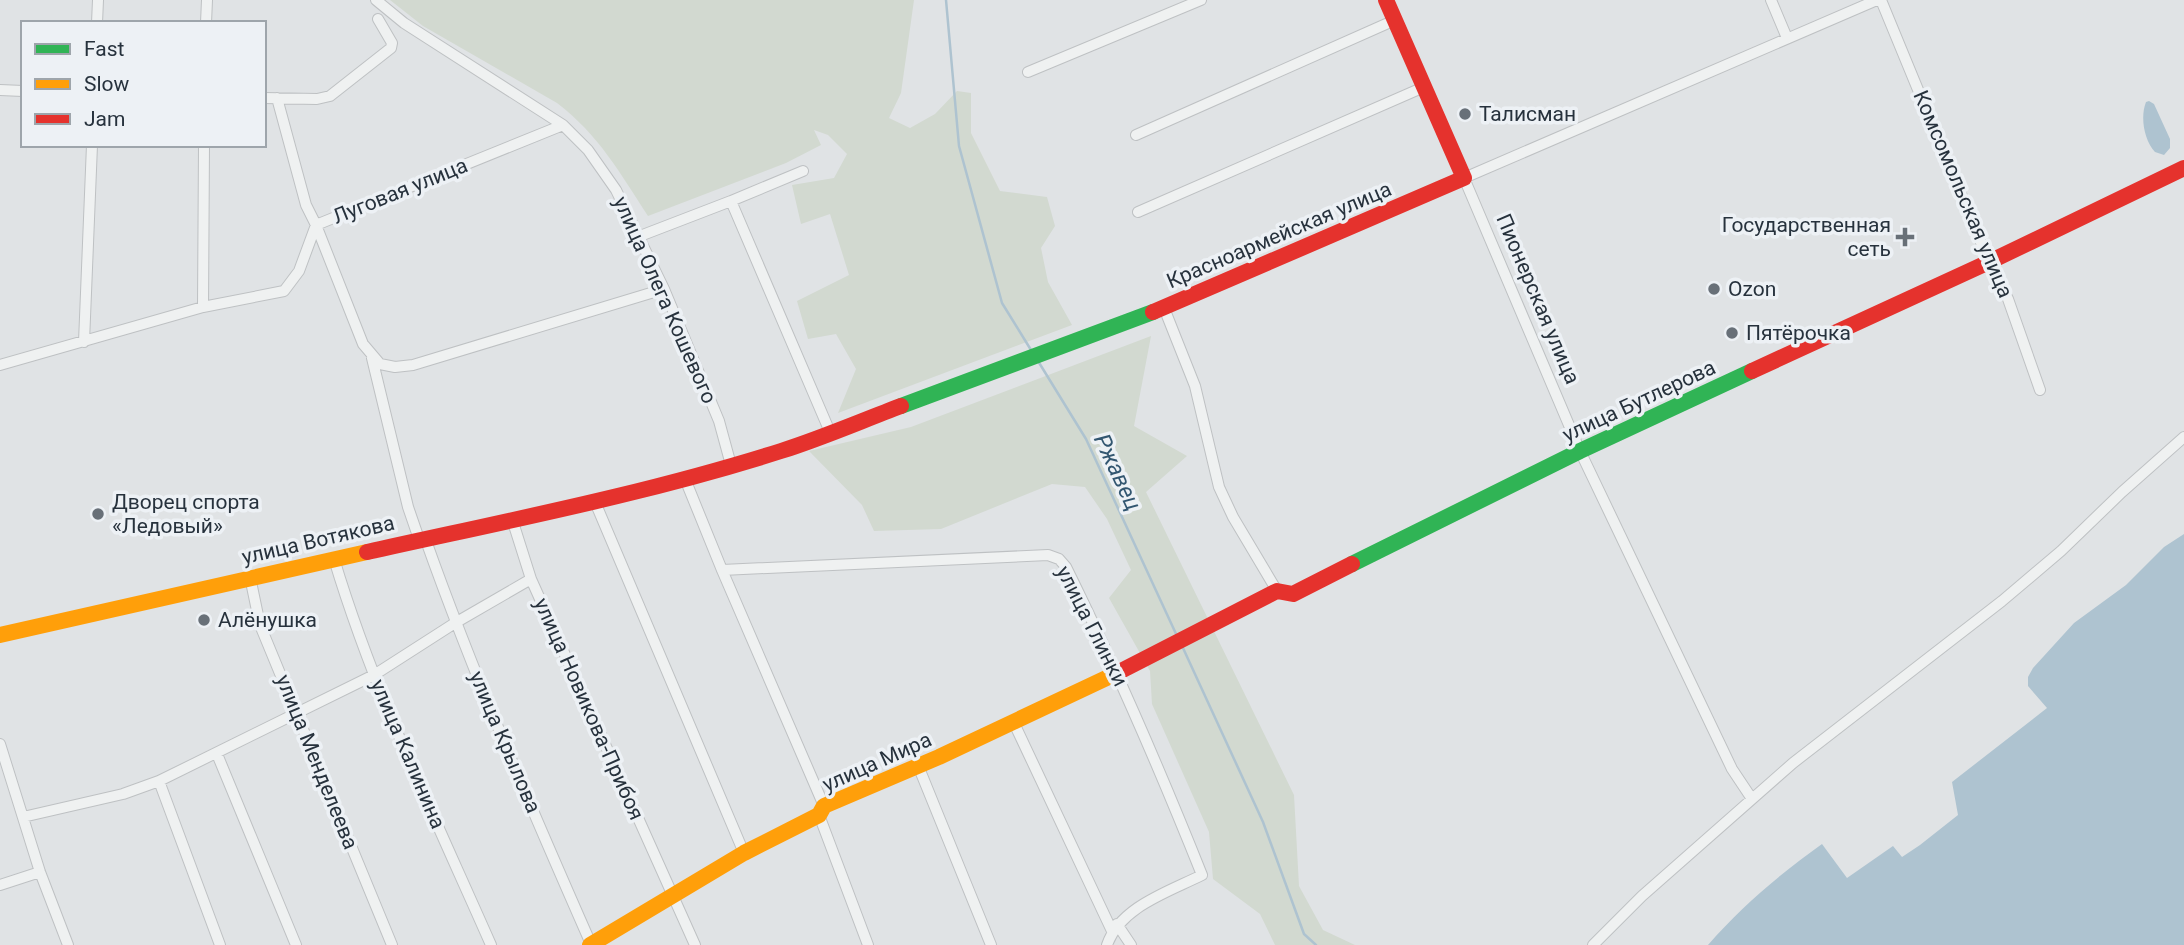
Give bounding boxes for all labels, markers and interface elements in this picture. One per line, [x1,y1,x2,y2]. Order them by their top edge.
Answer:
legend [21,21,266,147]
text: Fast [84,37,125,61]
text: Slow [84,72,130,96]
street label: Комсомольская улица [1908,87,2018,301]
place label: Талисман [1479,102,1576,126]
marker: Талисман [1457,106,1473,122]
text: Jam [84,107,125,131]
street label: Луговая улица [329,153,471,229]
street label: Красноармейская улица [1163,177,1395,293]
street label: улица Олега Кошевого [608,193,722,407]
street label: Пионерская улица [1491,210,1585,388]
place label: Государственная сеть [1722,213,1891,261]
marker: Государственная сеть [1897,229,1913,245]
place label: Ozon [1728,277,1776,301]
marker: Ozon [1706,281,1722,297]
place label: Пятёрочка [1746,321,1851,345]
marker: Пятёрочка [1724,325,1740,341]
street label: улица Бутлерова [1559,355,1719,447]
water label: Ржавец [1088,430,1147,515]
place label: Дворец спорта «Ледовый» [112,490,260,538]
marker: Дворец спорта «Ледовый» [90,506,106,522]
street label: улица Вотякова [239,511,397,569]
street label: улица Глинки [1051,562,1133,690]
street label: улица Новикова-Прибоя [529,594,649,824]
place label: Алёнушка [218,608,317,632]
marker: Алёнушка [196,612,212,628]
street label: улица Крылова [464,667,546,817]
street label: улица Менделеева [271,671,363,853]
street label: улица Калинина [366,676,450,832]
street label: улица Мира [819,727,935,797]

